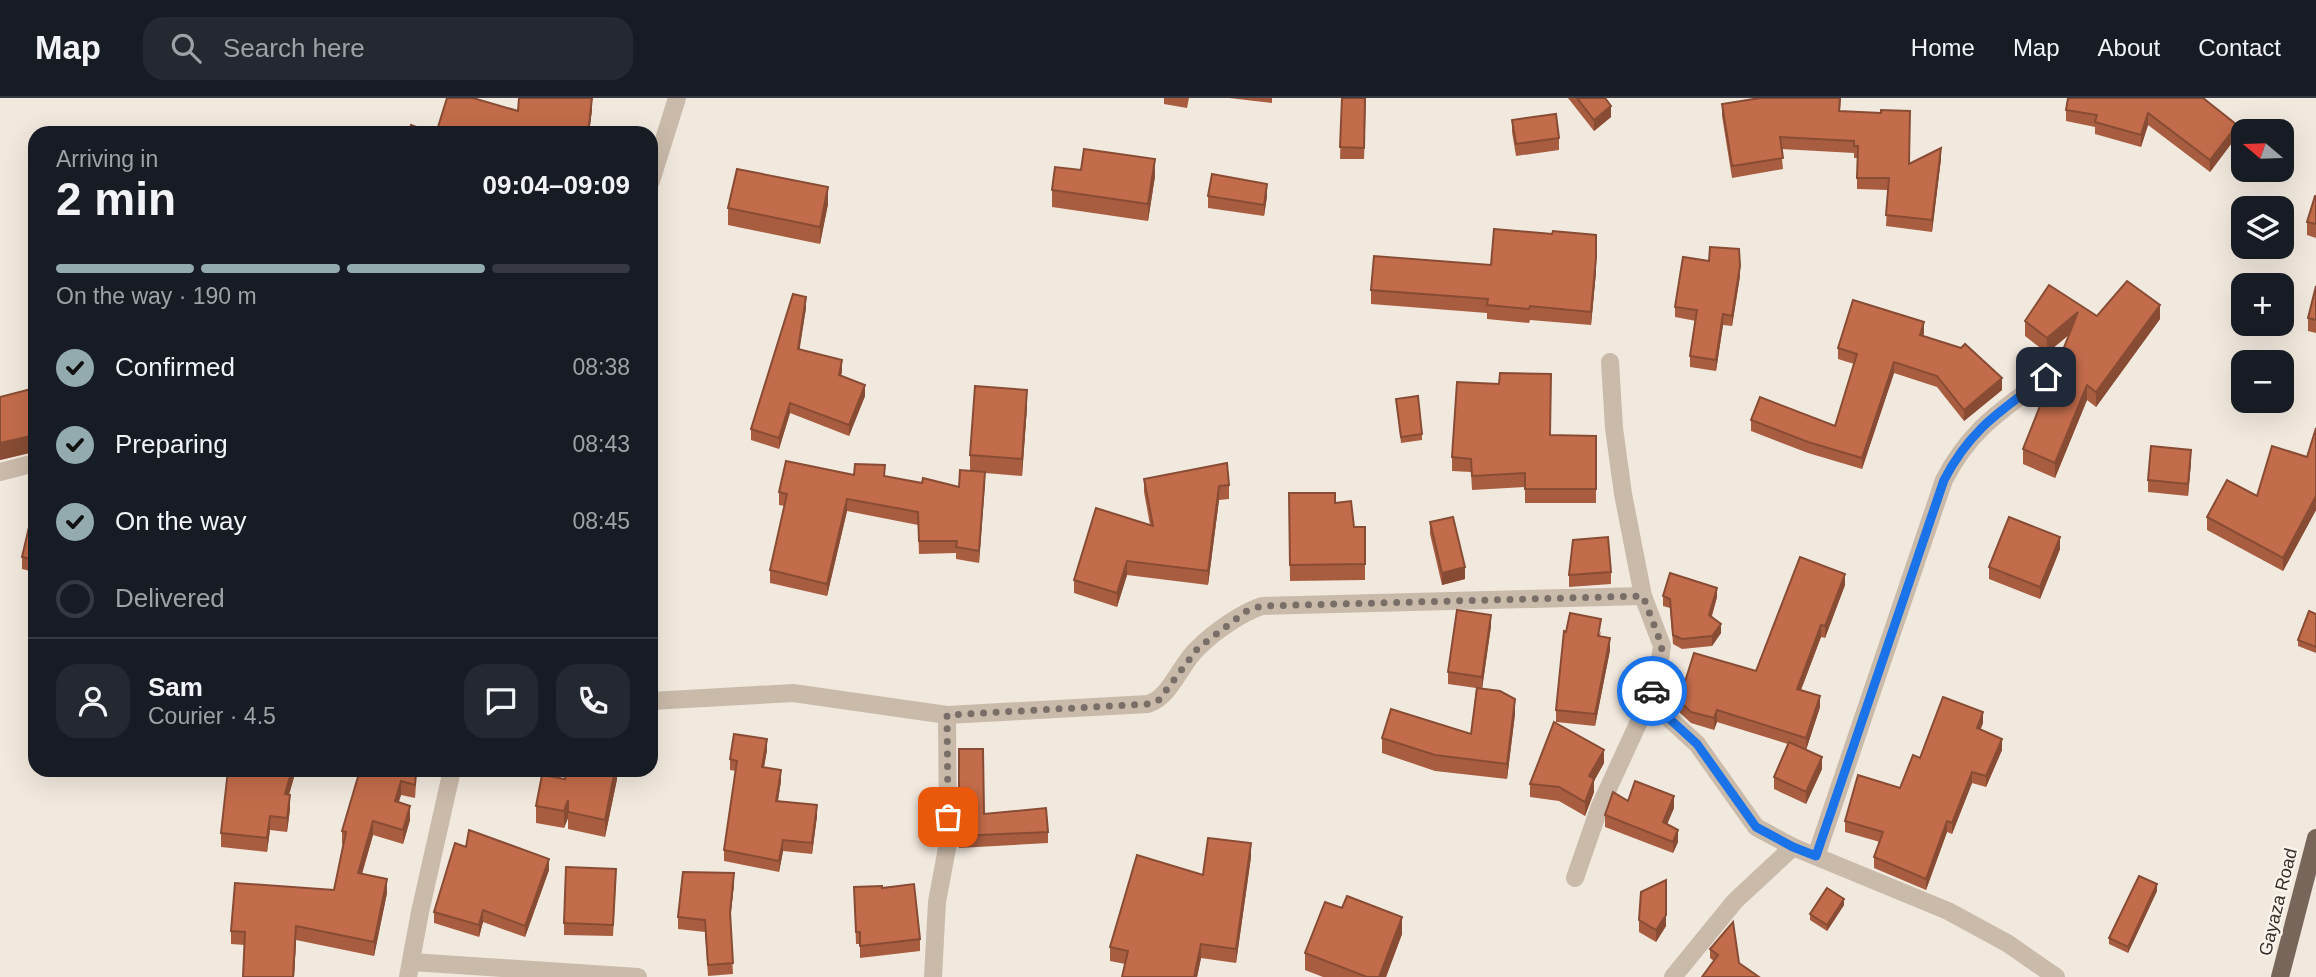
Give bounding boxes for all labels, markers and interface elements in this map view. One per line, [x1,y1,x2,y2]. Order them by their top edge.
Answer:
search box [143,17,633,80]
text: Map [35,29,101,66]
icon: search [167,29,205,67]
text: Search here [223,33,365,63]
text: Home [1911,34,1975,61]
text: Map [2013,34,2060,61]
text: About [2098,34,2160,61]
text: Contact [2198,34,2281,61]
north arrow [2231,119,2294,182]
map controls [2231,119,2294,413]
text: Arriving in [56,146,158,172]
text: 09:04–09:09 [483,170,630,200]
text: 2 min [56,173,176,225]
button: layers [2231,196,2294,259]
button: + [2231,273,2294,336]
text: On the way · 190 m [56,283,257,309]
pin [2016,347,2076,407]
icon: check [56,349,94,387]
button: − [2231,350,2294,413]
text: Confirmed [115,352,235,382]
text: 08:38 [572,354,630,380]
icon: home [2027,358,2065,396]
icon: check [56,426,94,464]
text: Preparing [115,429,228,459]
text: 08:43 [572,431,630,457]
icon: check [56,503,94,541]
text: On the way [115,506,247,536]
text: 08:45 [572,508,630,534]
text: Delivered [115,583,225,613]
courier [1617,656,1687,726]
button: person [56,664,130,738]
button: chat [464,664,538,738]
button: phone [556,664,630,738]
text: Sam [148,672,203,702]
icon: car [1633,672,1671,710]
text: Courier · 4.5 [148,703,276,729]
pin [918,787,978,847]
icon: bag [929,798,967,836]
street label: Gayaza Road [2255,846,2301,958]

